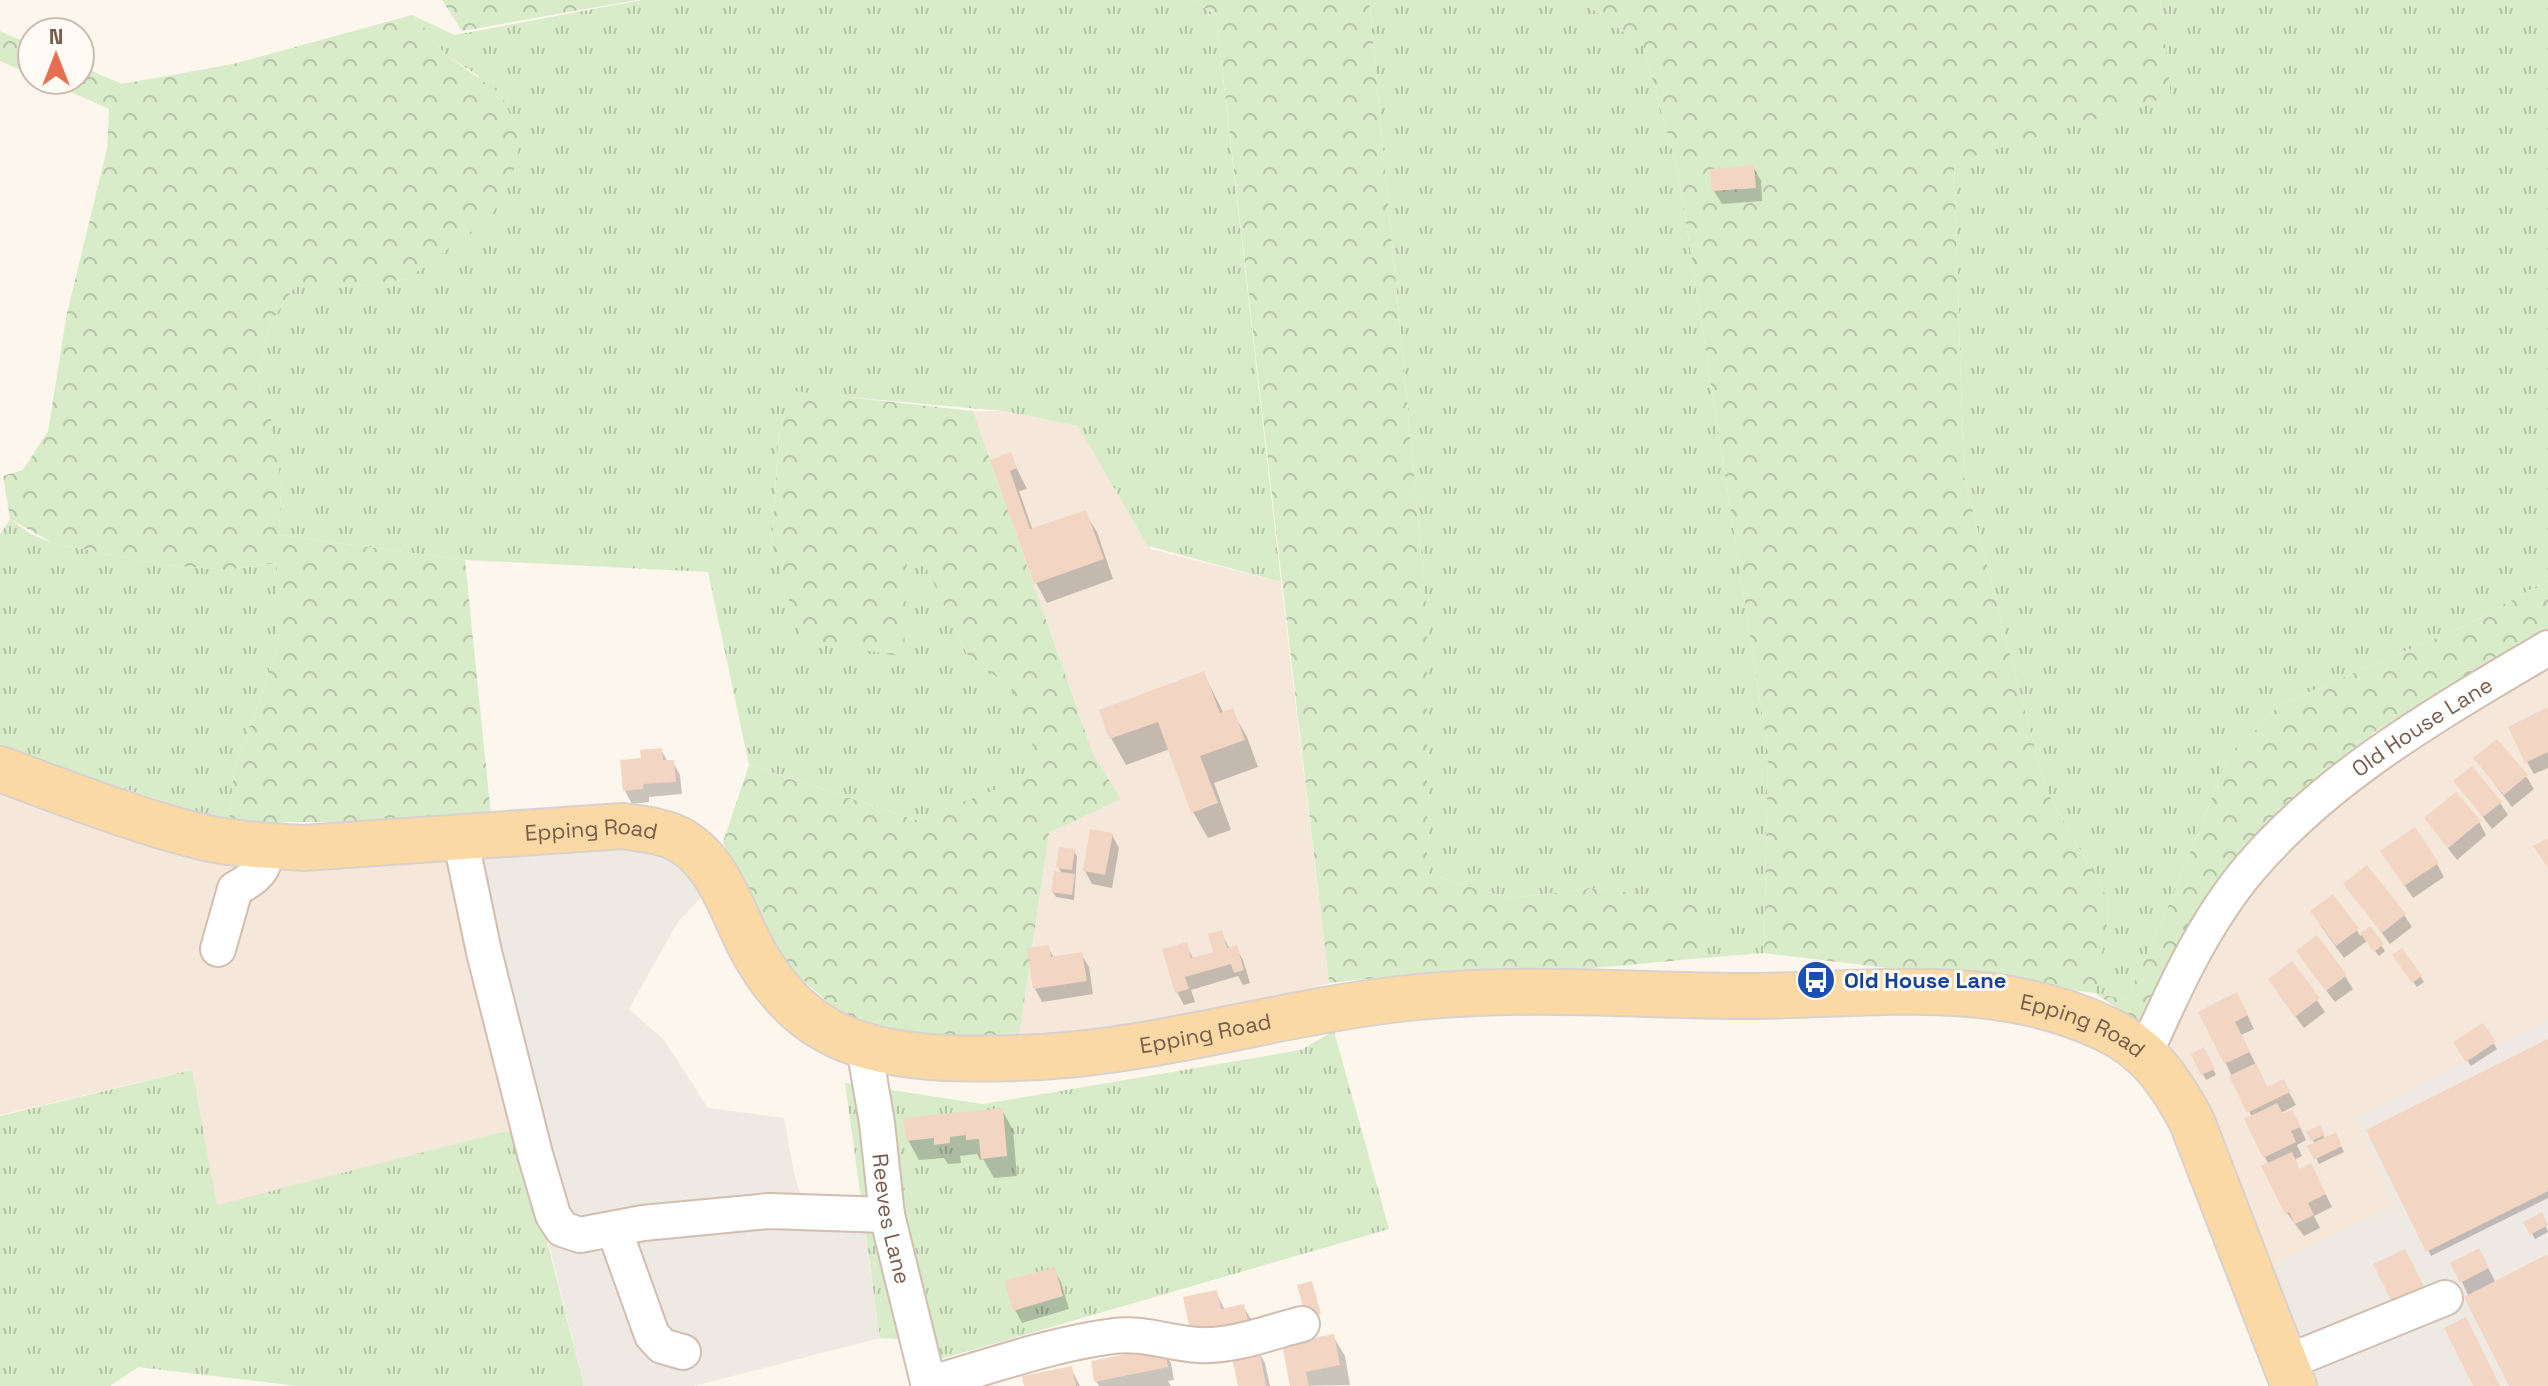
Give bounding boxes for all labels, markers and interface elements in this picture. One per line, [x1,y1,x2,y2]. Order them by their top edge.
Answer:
north arrow [16,16,96,96]
text: N [49,22,63,50]
street label: Old House Lane [2346,670,2498,783]
street label: Epping Road [524,811,660,847]
bus stop icon: Old House Lane [1795,959,1837,1001]
place label: Old House Lane [1844,966,2007,994]
street label: Epping Road [2018,987,2151,1063]
street label: Epping Road [1137,1007,1274,1059]
street label: Reeves Lane [866,1152,917,1287]

